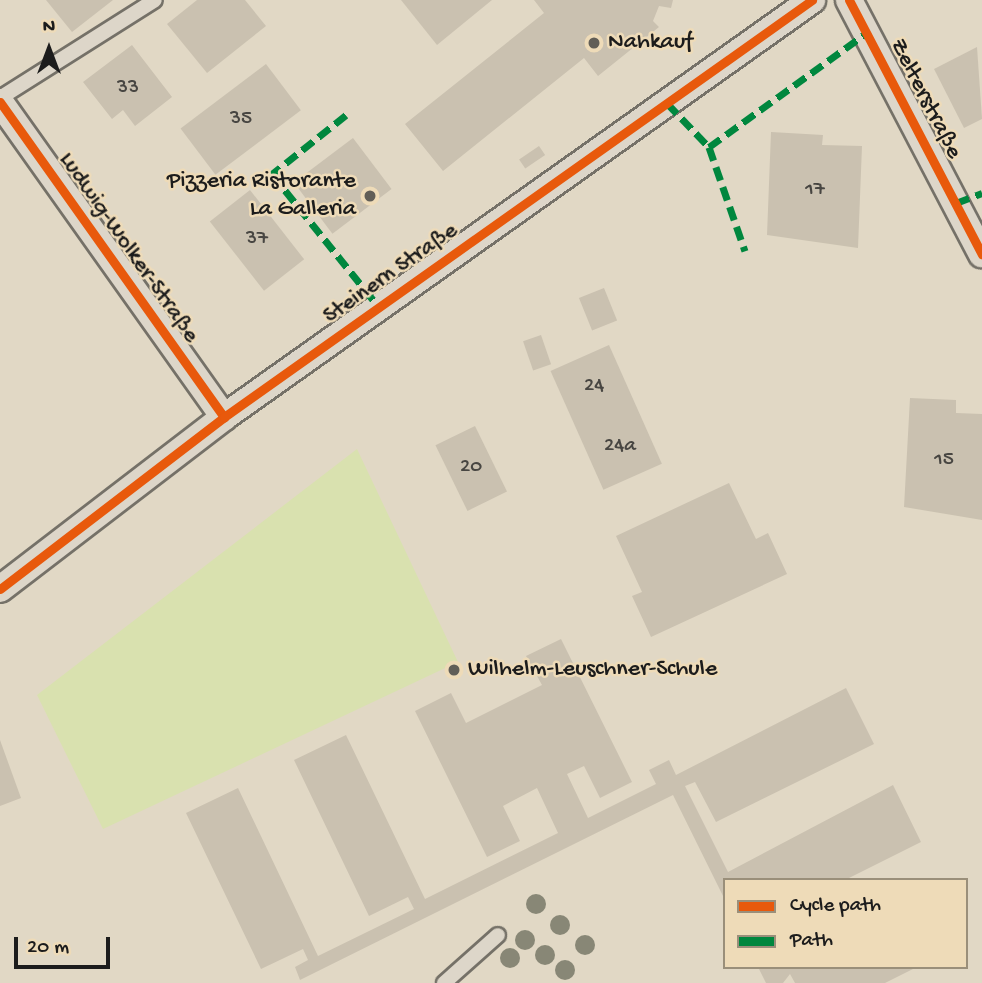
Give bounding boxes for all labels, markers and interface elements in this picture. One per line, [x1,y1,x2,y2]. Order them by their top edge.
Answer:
north arrow [14,14,84,84]
text: N [43,16,55,39]
place label: Nahkauf [608,29,693,57]
street label: Zelterstraße [882,34,968,164]
marker: Nahkauf [586,35,602,51]
house number: 33 [117,76,139,102]
house number: 35 [230,107,252,133]
street label: Ludwig-Wolker-Straße [51,147,205,349]
place label: Pizzeria Ristorante La Galleria [167,168,356,224]
house number: 17 [805,178,825,204]
marker: Pizzeria Ristorante La Galleria [362,188,378,204]
street label: Steinern Straße [318,217,464,331]
house number: 37 [246,227,268,253]
house number: 24 [584,374,604,400]
house number: 24a [604,434,636,460]
house number: 15 [934,448,954,474]
house number: 20 [460,455,482,481]
place label: Wilhelm-Leuschner-Schule [468,656,717,684]
marker: Wilhelm-Leuschner-Schule [446,662,462,678]
legend [723,878,968,969]
text: Cycle path [790,894,881,919]
scale bar [18,923,114,967]
text: Path [790,929,833,954]
text: 20 m [27,936,69,961]

